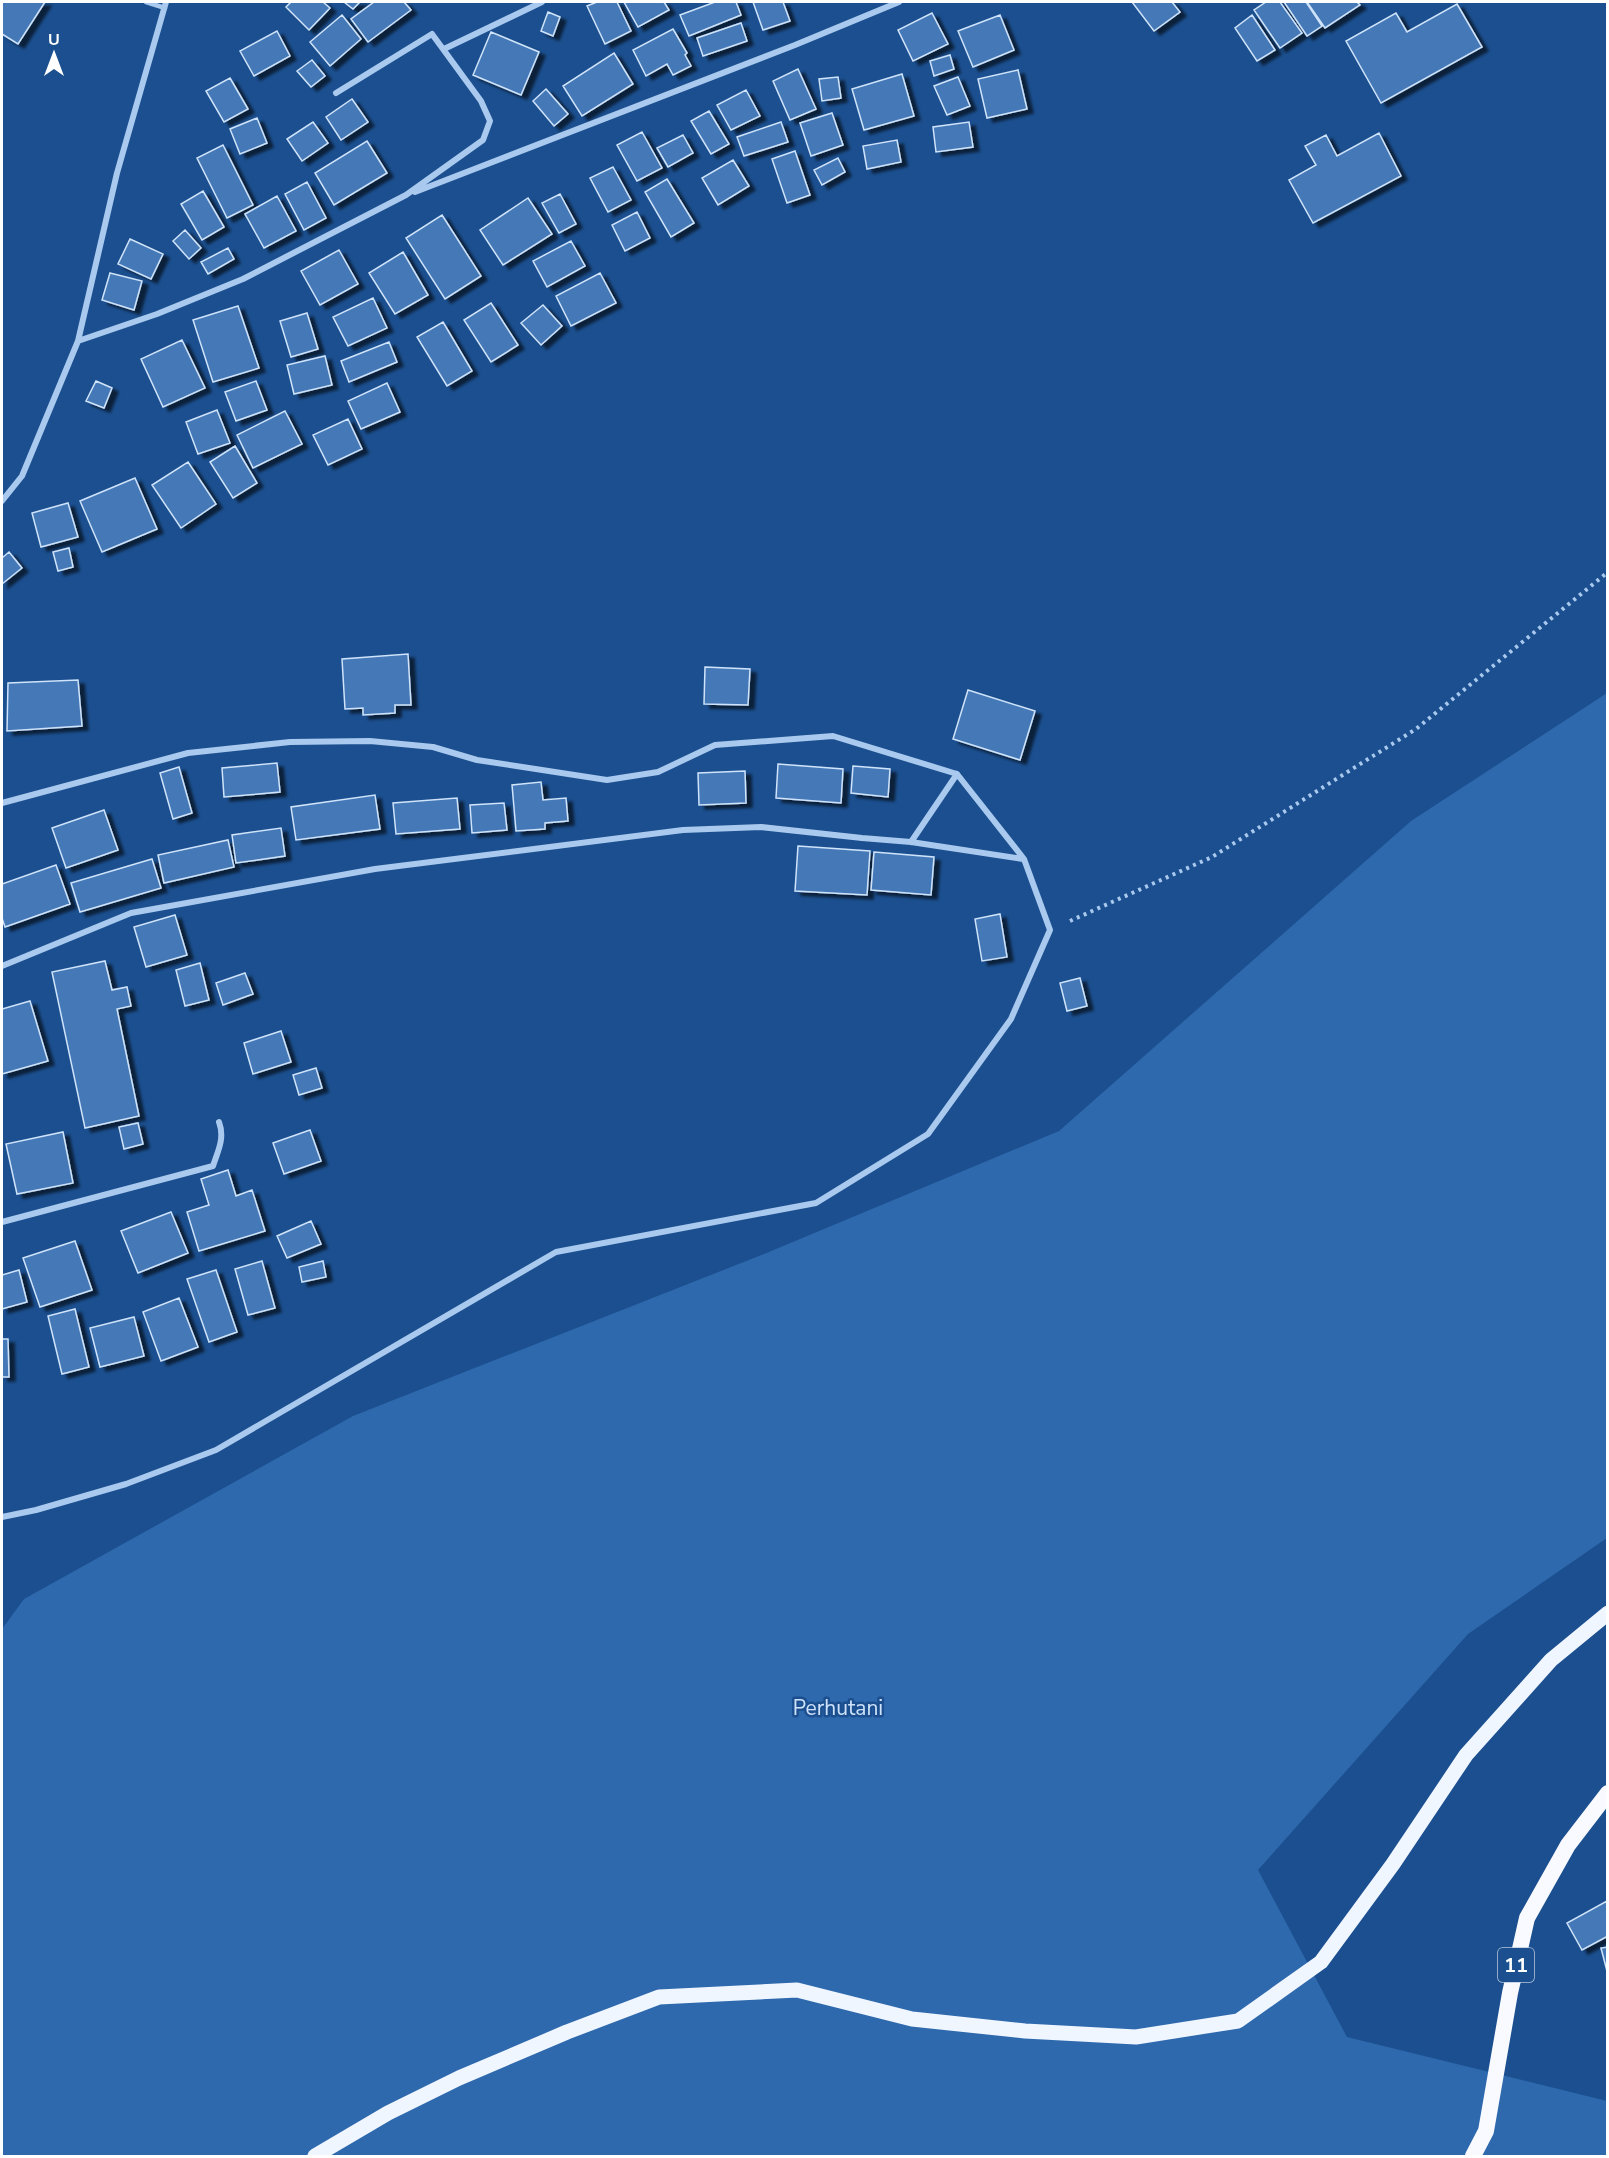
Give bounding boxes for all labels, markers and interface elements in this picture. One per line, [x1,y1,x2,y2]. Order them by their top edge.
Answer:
north arrow [24,24,84,84]
text: U [48,29,60,51]
park label: Perhutani [793,1694,883,1722]
road number: 11 [1498,1948,1534,1982]

